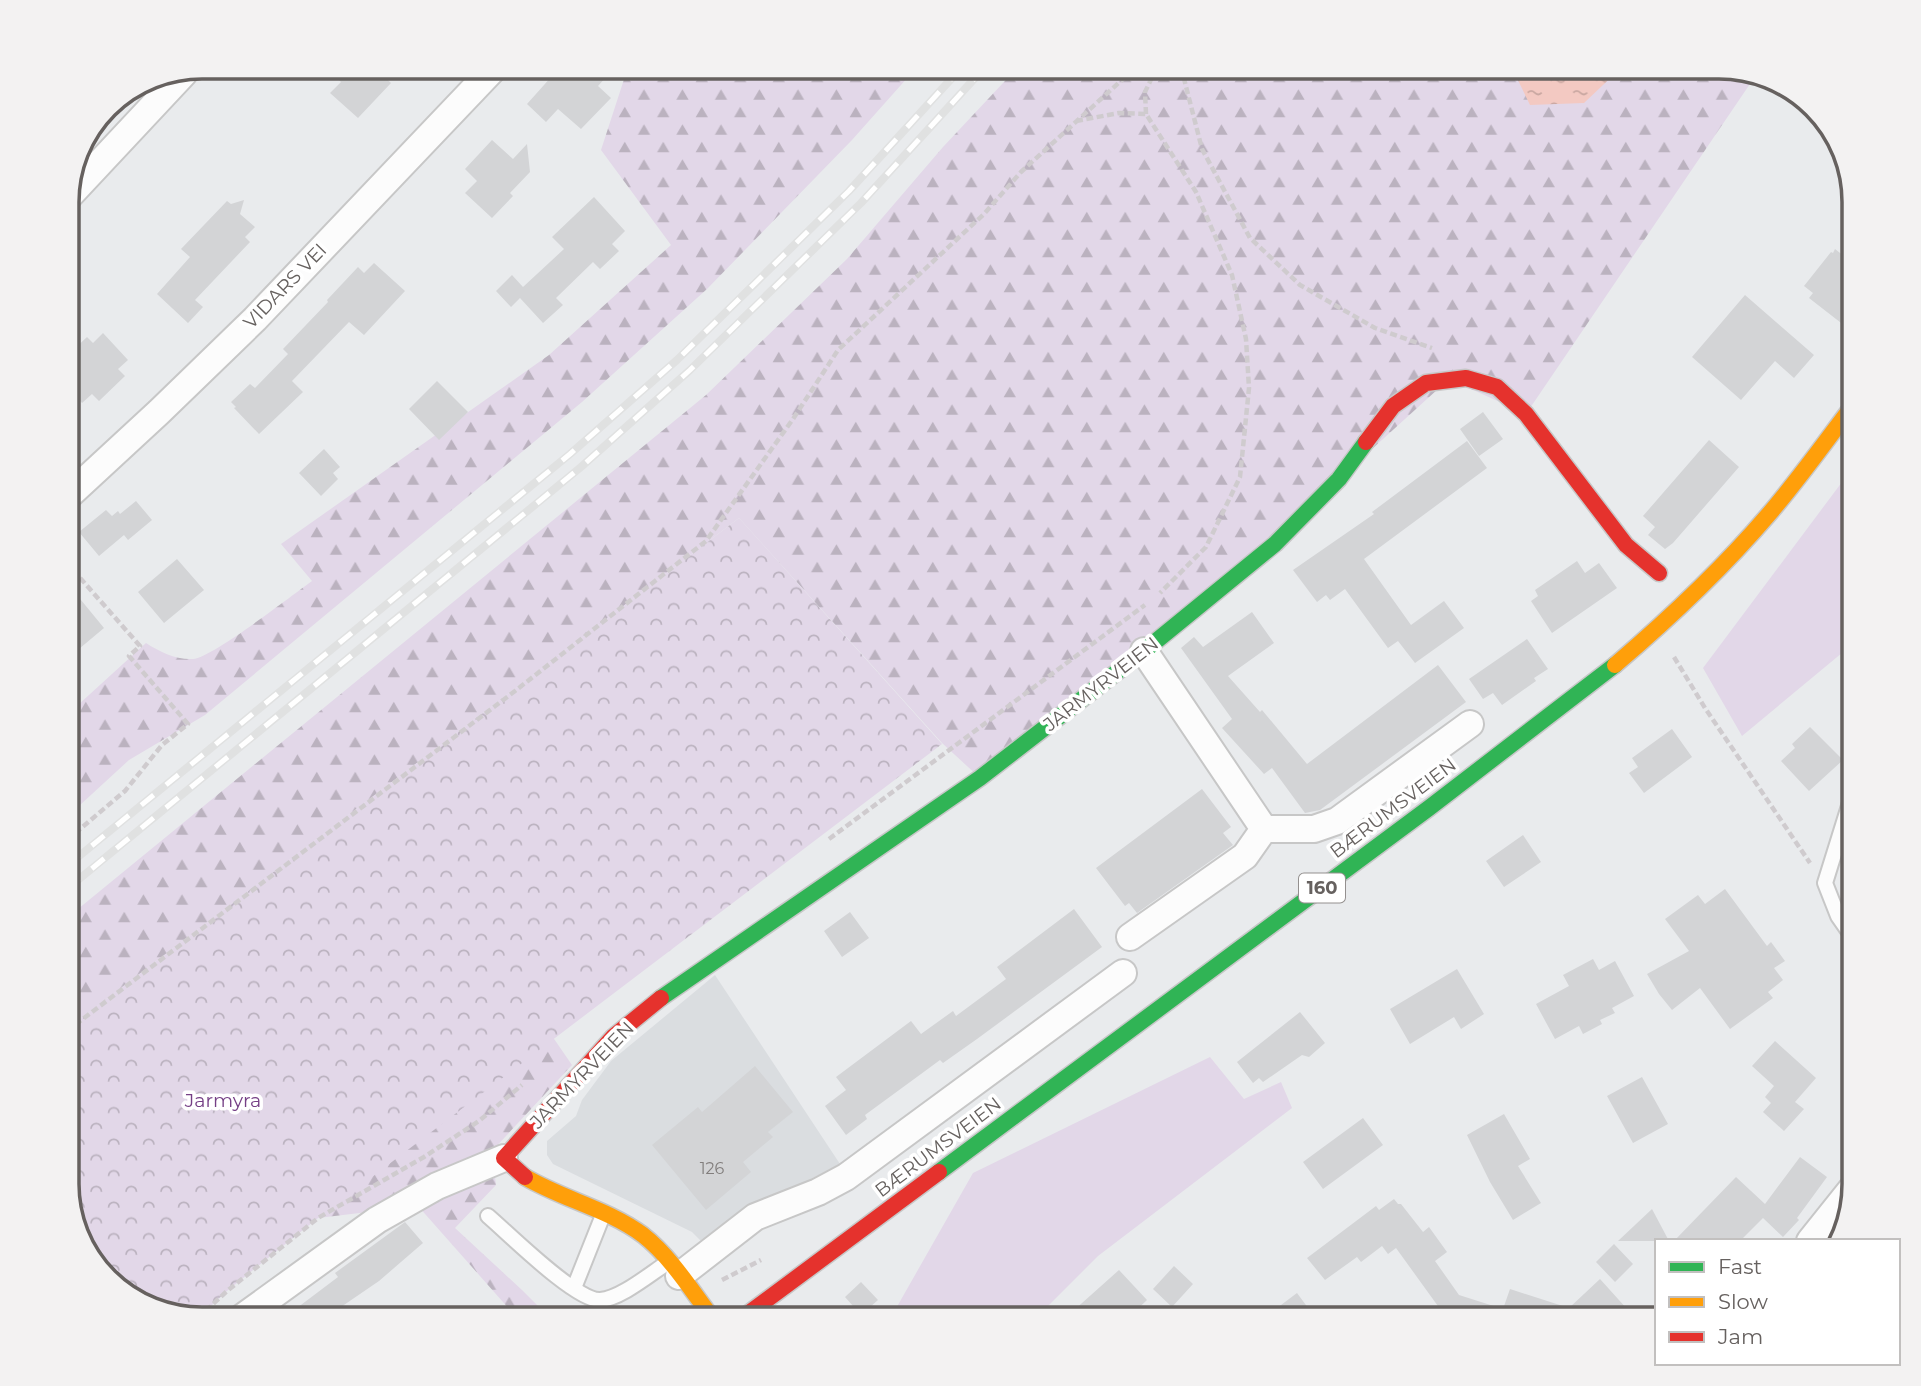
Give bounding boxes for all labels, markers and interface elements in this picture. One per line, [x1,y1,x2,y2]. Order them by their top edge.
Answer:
street label: VIDARS VEI [239,239,331,333]
street label: JARMYRVEIEN [1038,632,1163,737]
street label: BÆRUMSVEIEN [1325,753,1461,863]
road number: 160 [1299,874,1345,903]
street label: JARMYRVEIEN [525,1017,639,1134]
park label: Jarmyra [184,1089,261,1112]
street label: BÆRUMSVEIEN [870,1092,1006,1202]
house number: 126 [700,1159,725,1178]
legend [1655,1239,1900,1365]
text: Fast [1718,1254,1762,1279]
text: Slow [1718,1289,1768,1314]
text: Jam [1717,1324,1763,1349]

